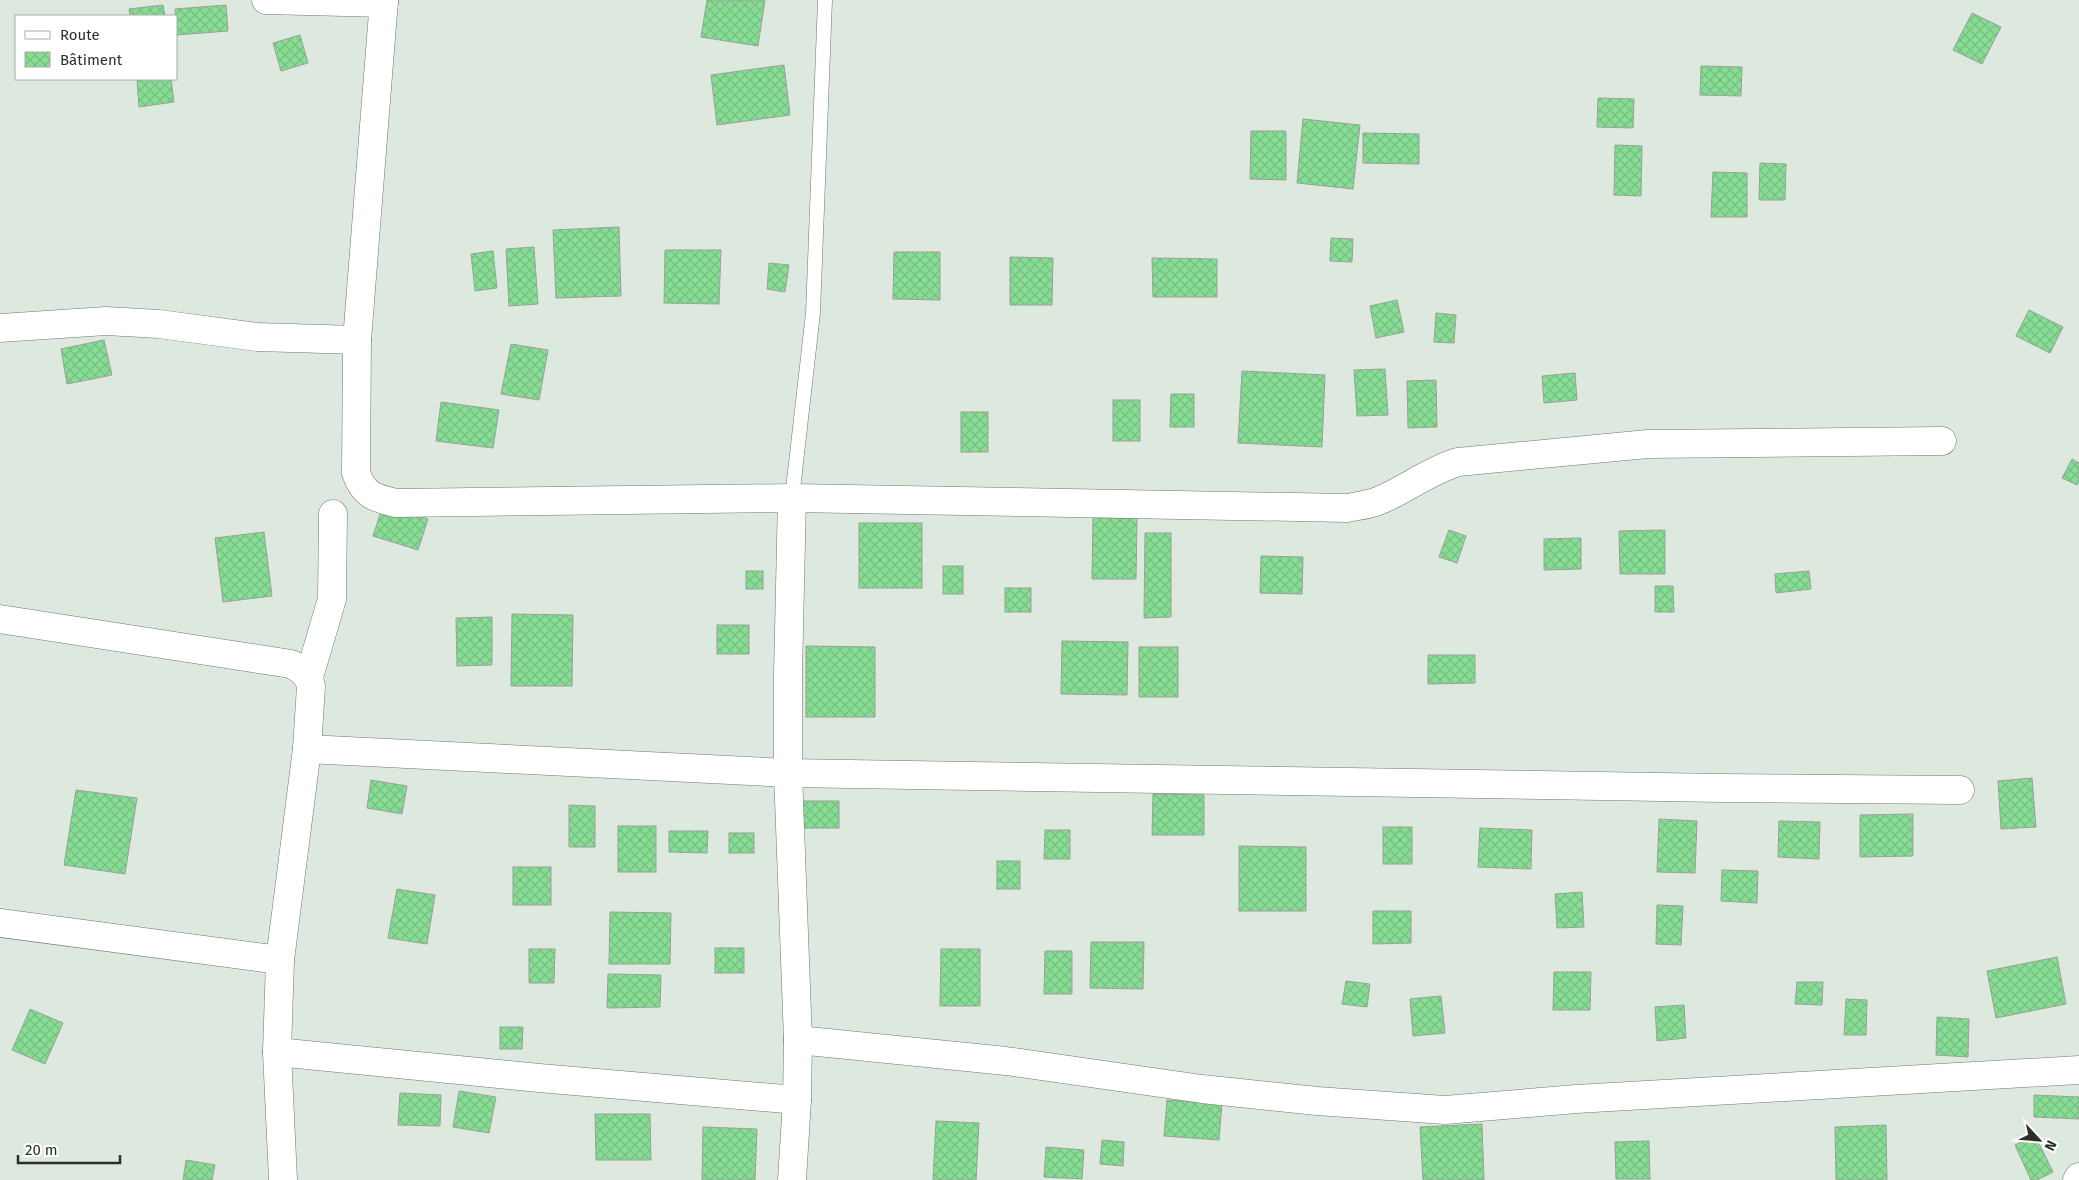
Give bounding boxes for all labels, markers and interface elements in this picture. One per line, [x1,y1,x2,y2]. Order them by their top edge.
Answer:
legend [15,15,178,80]
text: Route [60,26,100,44]
text: Bâtiment [60,51,123,69]
north arrow [2014,1115,2064,1165]
scale bar [18,1132,120,1164]
text: N [2041,1138,2060,1153]
text: 20 m [25,1141,58,1159]

